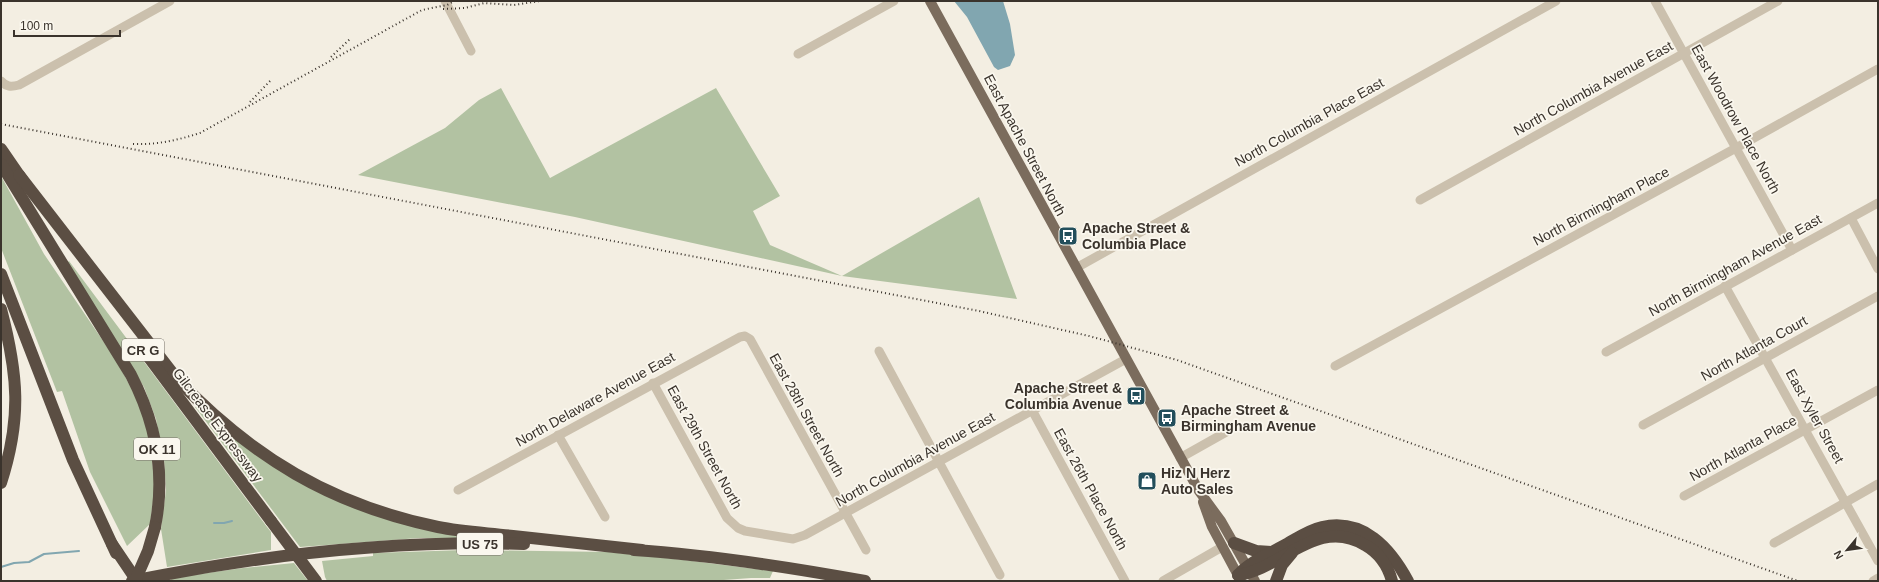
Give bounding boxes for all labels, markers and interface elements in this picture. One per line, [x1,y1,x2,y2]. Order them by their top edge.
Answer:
scale bar [14,12,120,38]
text: 100 m [20,19,53,33]
street label: North Columbia Avenue East [1511,37,1675,139]
street label: East Woodrow Place North [1688,42,1784,196]
street label: East Apache Street North [981,71,1069,219]
street label: North Columbia Place East [1232,74,1386,170]
street label: North Birmingham Place [1530,163,1672,249]
street label: North Birmingham Avenue East [1646,211,1824,319]
place label: Apache Street & Columbia Place [1082,220,1190,252]
bus stop icon: Apache Street & Columbia Place [1057,225,1079,247]
street label: North Atlanta Court [1698,312,1810,384]
road number: CR G [122,339,164,361]
street label: North Delaware Avenue East [513,348,677,450]
street label: East 28th Street North [766,351,848,479]
street label: Gilcrease Expressway [170,365,266,485]
street label: East Xyler Street [1783,366,1848,466]
place label: Apache Street & Columbia Avenue [1005,380,1122,412]
street label: East 29th Street North [664,383,746,511]
bus stop icon: Apache Street & Columbia Avenue [1125,385,1147,407]
place label: Apache Street & Birmingham Avenue [1181,402,1316,434]
bus stop icon: Apache Street & Birmingham Avenue [1156,407,1178,429]
street label: North Columbia Avenue East [833,408,997,510]
street label: North Atlanta Place [1687,412,1799,484]
street label: East 26th Place North [1051,426,1131,552]
road number: OK 11 [134,438,180,460]
place label: Hiz N Herz Auto Sales [1161,465,1234,497]
shop icon: Hiz N Herz Auto Sales [1136,470,1158,492]
north arrow [1827,530,1867,570]
road number: US 75 [457,533,503,555]
text: N [1831,548,1845,561]

